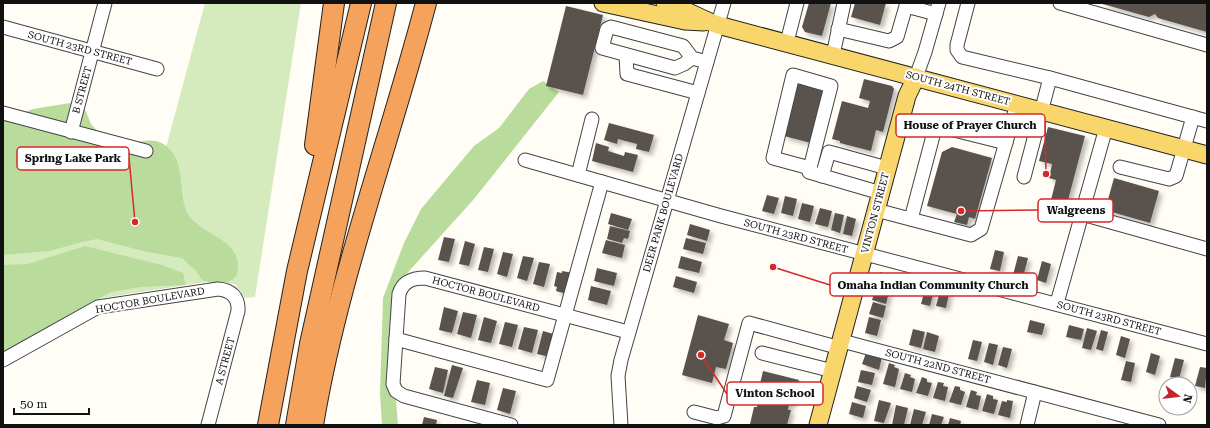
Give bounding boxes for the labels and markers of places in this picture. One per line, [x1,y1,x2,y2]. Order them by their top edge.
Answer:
callout: House of Prayer Church [896,114,1045,137]
callout: Spring Lake Park [17,147,129,170]
callout: Walgreens [1038,199,1113,222]
callout: Omaha Indian Community Church [830,273,1037,296]
callout: Vinton School [727,382,823,405]

